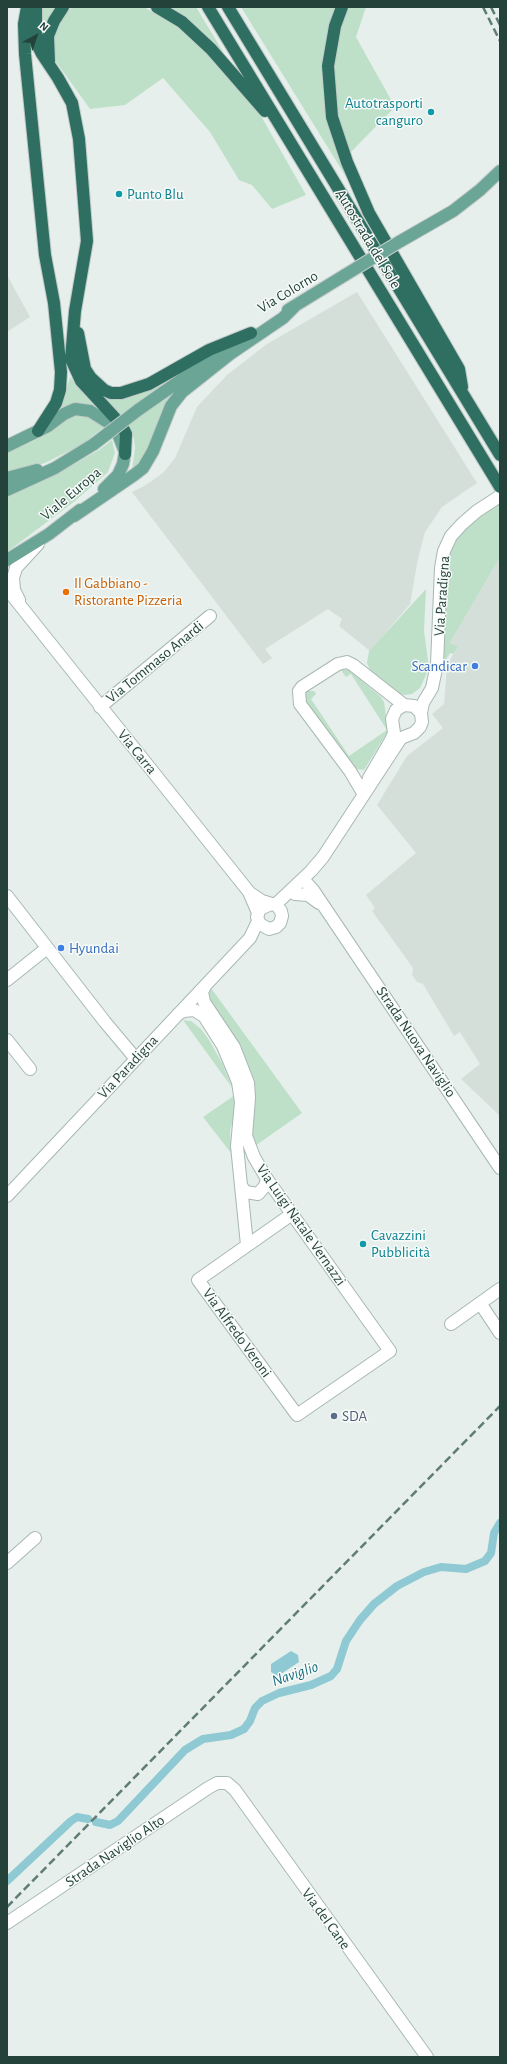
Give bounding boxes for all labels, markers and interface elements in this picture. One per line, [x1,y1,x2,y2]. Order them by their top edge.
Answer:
north arrow [16,16,56,56]
text: N [38,20,51,33]
place label: Autotrasporti canguro [345,94,423,129]
marker: Autotrasporti canguro [426,107,436,117]
place label: Punto Blu [127,185,184,203]
street label: Autostrada del Sole [331,186,405,292]
marker: Punto Blu [114,189,124,199]
street label: Via Colorno [255,267,321,317]
street label: Viale Europa [37,464,105,524]
street label: Via Paradigna [430,555,454,637]
place label: Il Gabbiano - Ristorante Pizzeria [74,574,182,609]
marker: Il Gabbiano - Ristorante Pizzeria [61,587,71,597]
street label: Via Tommaso Anardi [103,617,207,707]
place label: Scandicar [411,657,467,675]
marker: Scandicar [470,661,480,671]
street label: Via Carra [113,726,161,778]
place label: Hyundai [69,939,119,957]
marker: Hyundai [56,943,66,953]
street label: Strada Nuova Naviglio [372,983,460,1101]
street label: Via Paradigna [94,1031,162,1103]
street label: Via Luigi Natale Vernazzi [252,1161,350,1289]
place label: Cavazzini Pubblicità [371,1226,430,1261]
marker: Cavazzini Pubblicità [358,1239,368,1249]
street label: Via Alfredo Veroni [199,1285,275,1381]
place label: SDA [342,1407,367,1425]
marker: SDA [329,1411,339,1421]
water label: Naviglio [269,1657,321,1691]
street label: Strada Naviglio Alto [62,1811,168,1891]
street label: Via del Cane [298,1885,354,1953]

